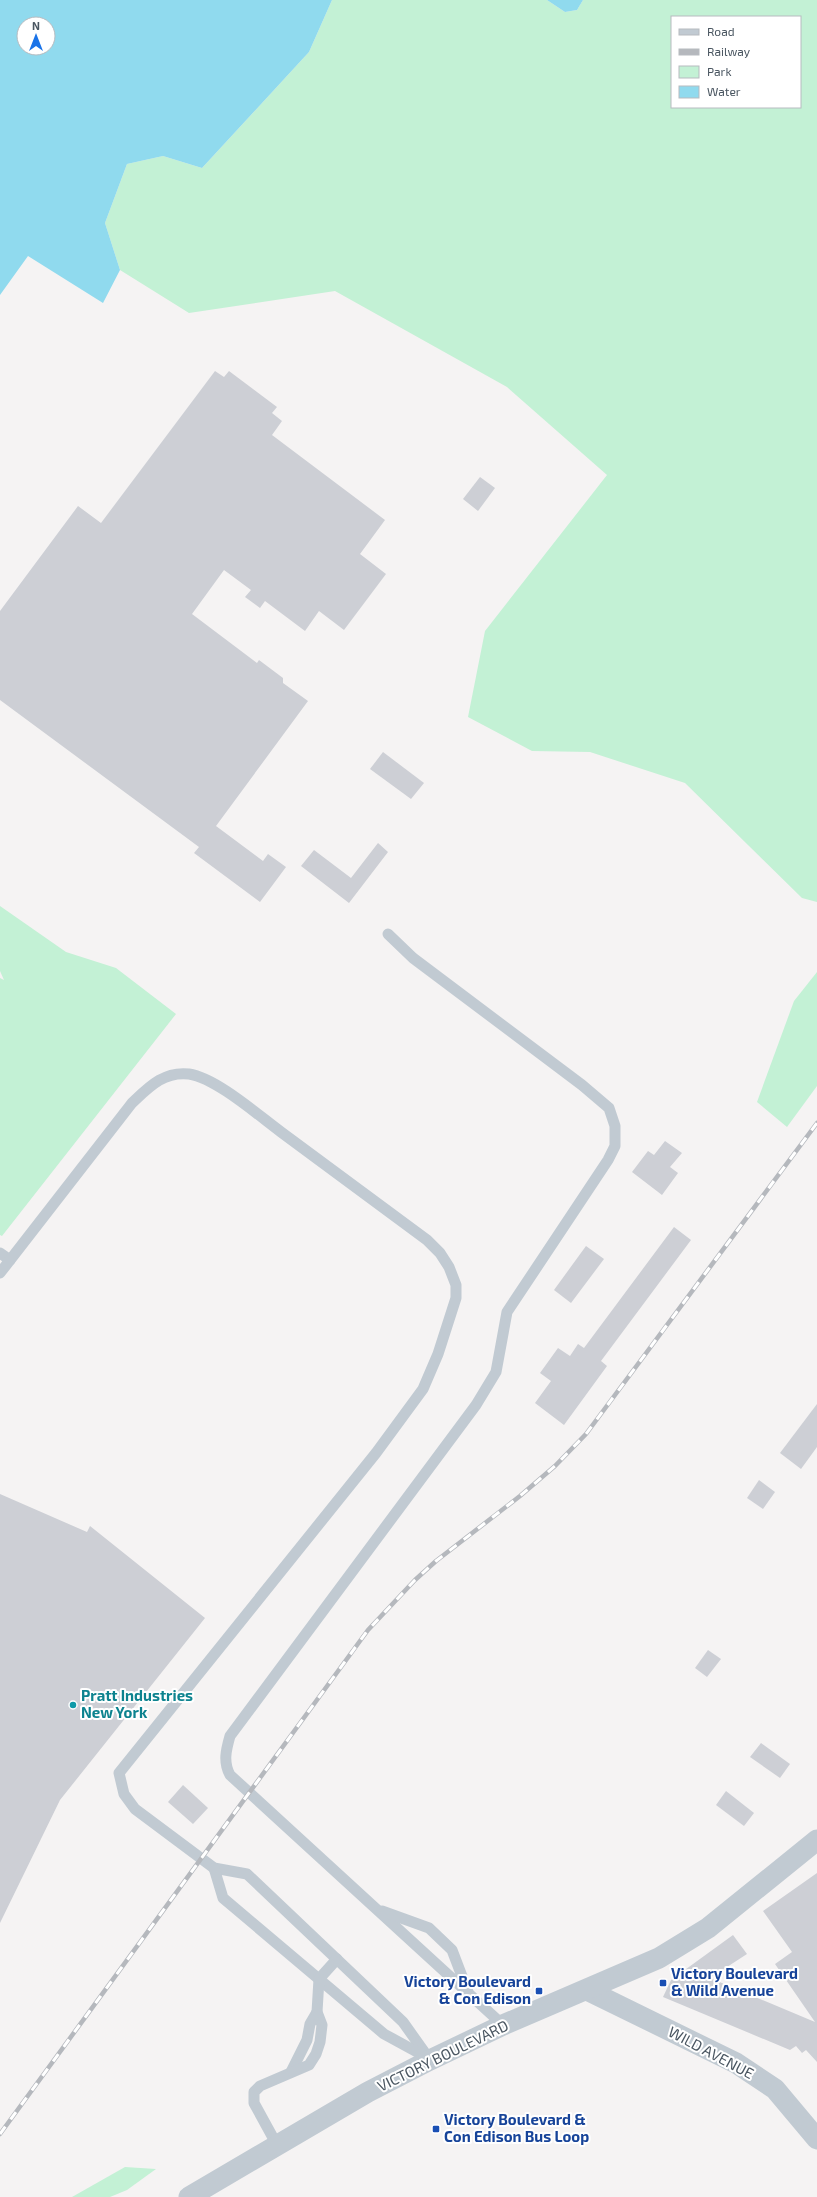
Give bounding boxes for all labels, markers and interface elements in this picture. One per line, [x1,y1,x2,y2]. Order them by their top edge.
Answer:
north arrow [16,16,56,56]
legend [671,16,801,108]
text: N [32,19,40,32]
text: Road [707,24,735,38]
text: Railway [707,44,751,58]
text: Park [707,64,732,78]
text: Water [707,84,741,98]
place label: Pratt Industries New York [81,1686,193,1721]
marker: Pratt Industries New York [68,1700,78,1710]
place label: Victory Boulevard & Wild Avenue [671,1964,798,1999]
place label: Victory Boulevard & Con Edison [404,1972,531,2007]
marker: Victory Boulevard & Wild Avenue [658,1978,668,1988]
marker: Victory Boulevard & Con Edison [534,1986,544,1996]
street label: VICTORY BOULEVARD [374,2016,511,2095]
street label: WILD AVENUE [666,2022,757,2082]
place label: Victory Boulevard & Con Edison Bus Loop [444,2110,589,2145]
marker: Victory Boulevard & Con Edison Bus Loop [431,2124,441,2134]

